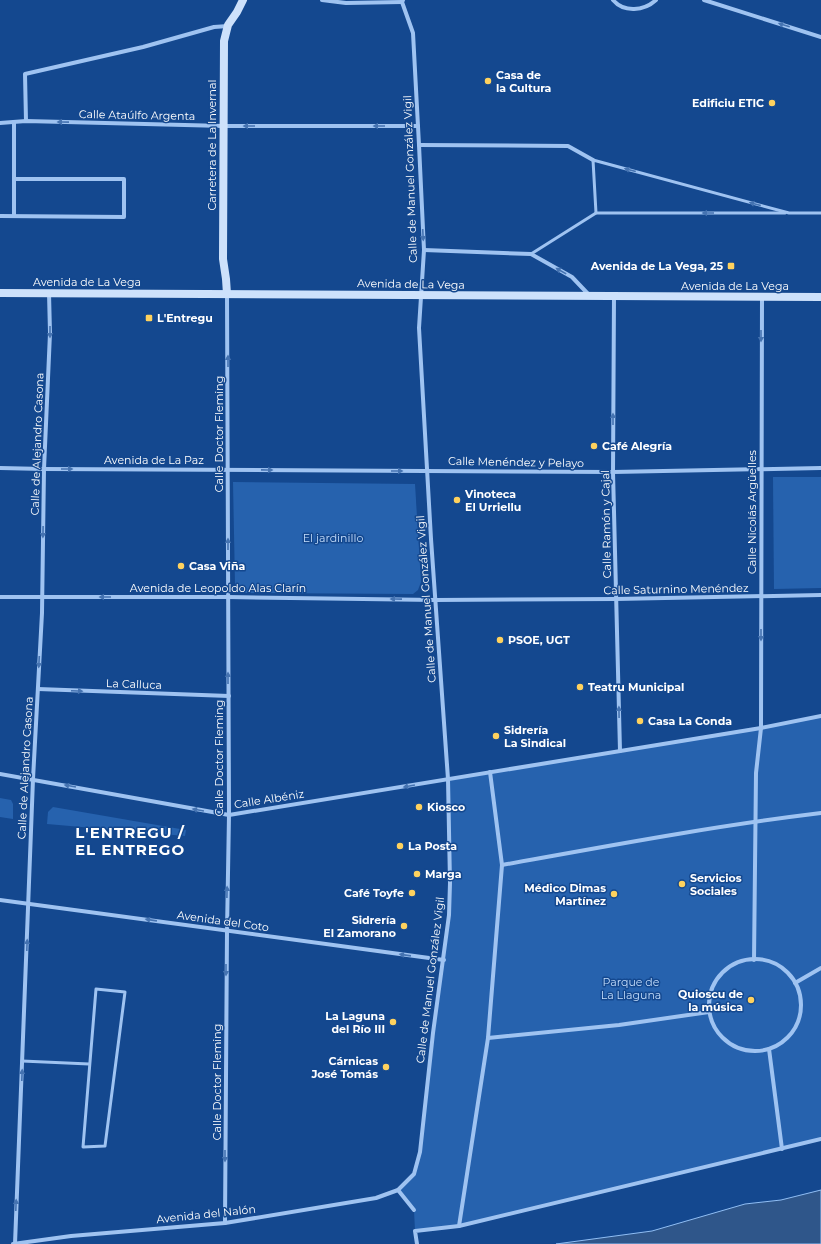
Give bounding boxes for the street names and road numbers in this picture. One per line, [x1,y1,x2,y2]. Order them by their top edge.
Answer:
street label: Carretera de La Invernal [205,80,219,210]
street label: Calle de Manuel González Vigil [400,95,420,263]
street label: Calle Ataúlfo Argenta [79,107,195,123]
street label: Avenida de La Vega [33,275,141,289]
street label: Avenida de La Vega [357,276,465,292]
street label: Avenida de La Vega [681,279,789,293]
street label: Calle de Alejandro Casona [28,372,46,516]
street label: Calle Doctor Fleming [212,376,226,492]
street label: Calle Nicolás Argüelles [745,449,759,574]
street label: Avenida de La Paz [104,453,204,467]
street label: Calle Menéndez y Pelayo [448,454,584,470]
street label: Calle Ramón y Cajal [598,470,614,578]
street label: Calle de Manuel González Vigil [413,515,439,683]
street label: Avenida de Leopoldo Alas Clarín [130,581,306,595]
street label: Calle Saturnino Menéndez [603,581,749,597]
street label: La Calluca [106,676,162,692]
street label: Calle de Alejandro Casona [14,696,36,840]
street label: Calle Doctor Fleming [212,700,226,816]
street label: Calle Albéniz [233,787,305,811]
street label: Calle de Manuel González Vigil [413,896,447,1064]
street label: Avenida del Coto [176,908,270,934]
street label: Calle Doctor Fleming [210,1024,224,1140]
street label: Avenida del Nalón [156,1202,256,1226]

